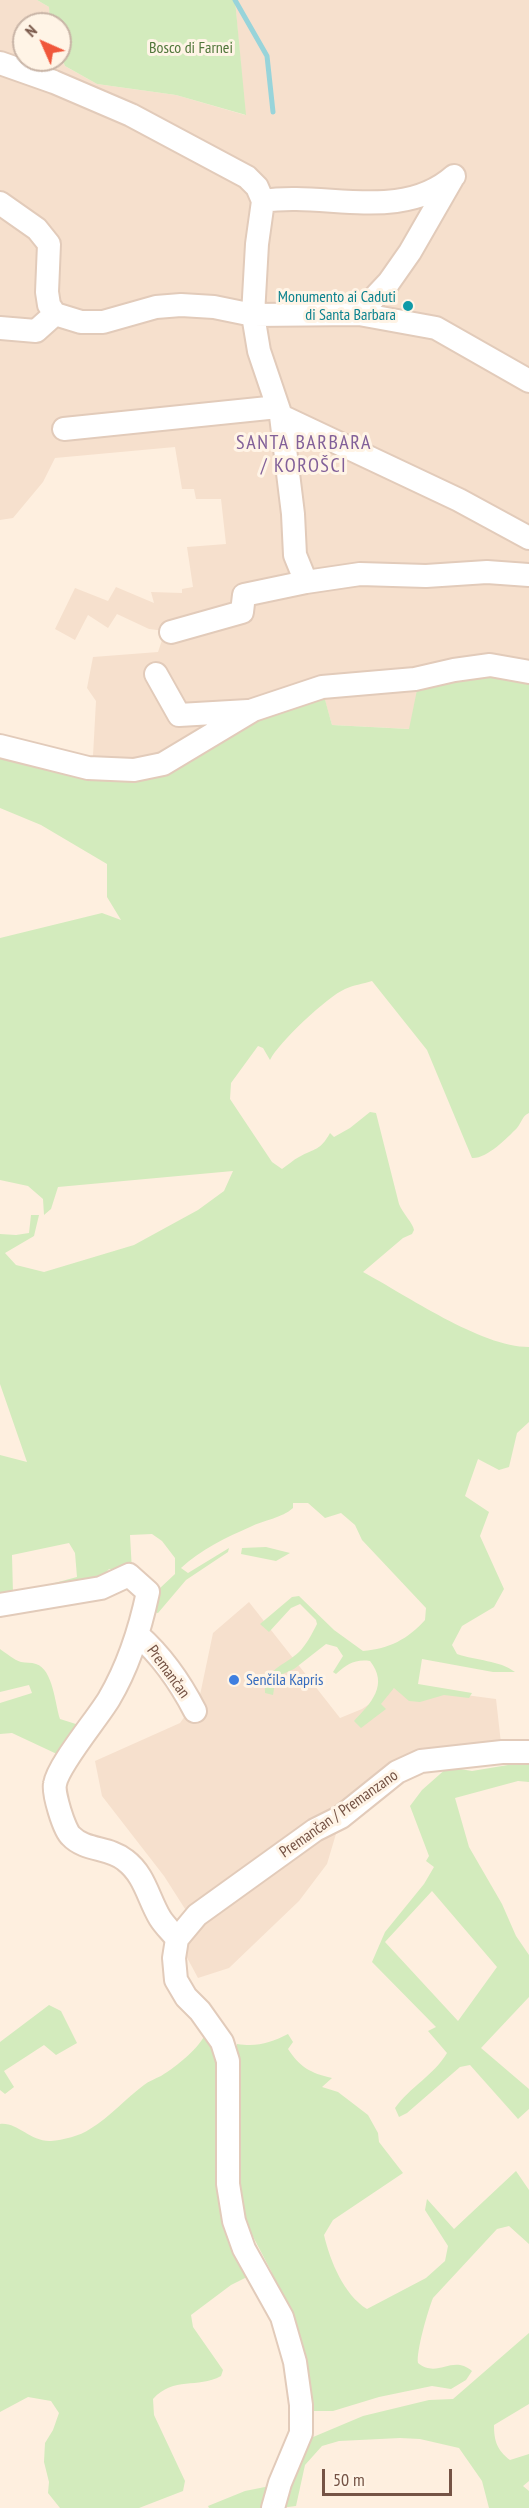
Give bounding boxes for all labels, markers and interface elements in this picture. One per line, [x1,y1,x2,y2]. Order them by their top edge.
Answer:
north arrow [12,12,72,72]
text: N [21,21,41,41]
park label: Bosco di Farnei [149,38,233,58]
place label: Monumento ai Caduti di Santa Barbara [278,287,396,325]
marker: Monumento ai Caduti di Santa Barbara [401,299,415,313]
district label: SANTA BARBARA / KOROŠCI [236,431,372,478]
street label: Premančan [142,1642,194,1702]
place label: Senčila Kapris [246,1670,323,1690]
marker: Senčila Kapris [227,1673,241,1687]
street label: Premančan / Premanzano [276,1766,402,1862]
scale bar [325,2457,456,2495]
text: 50 m [333,2468,365,2491]

